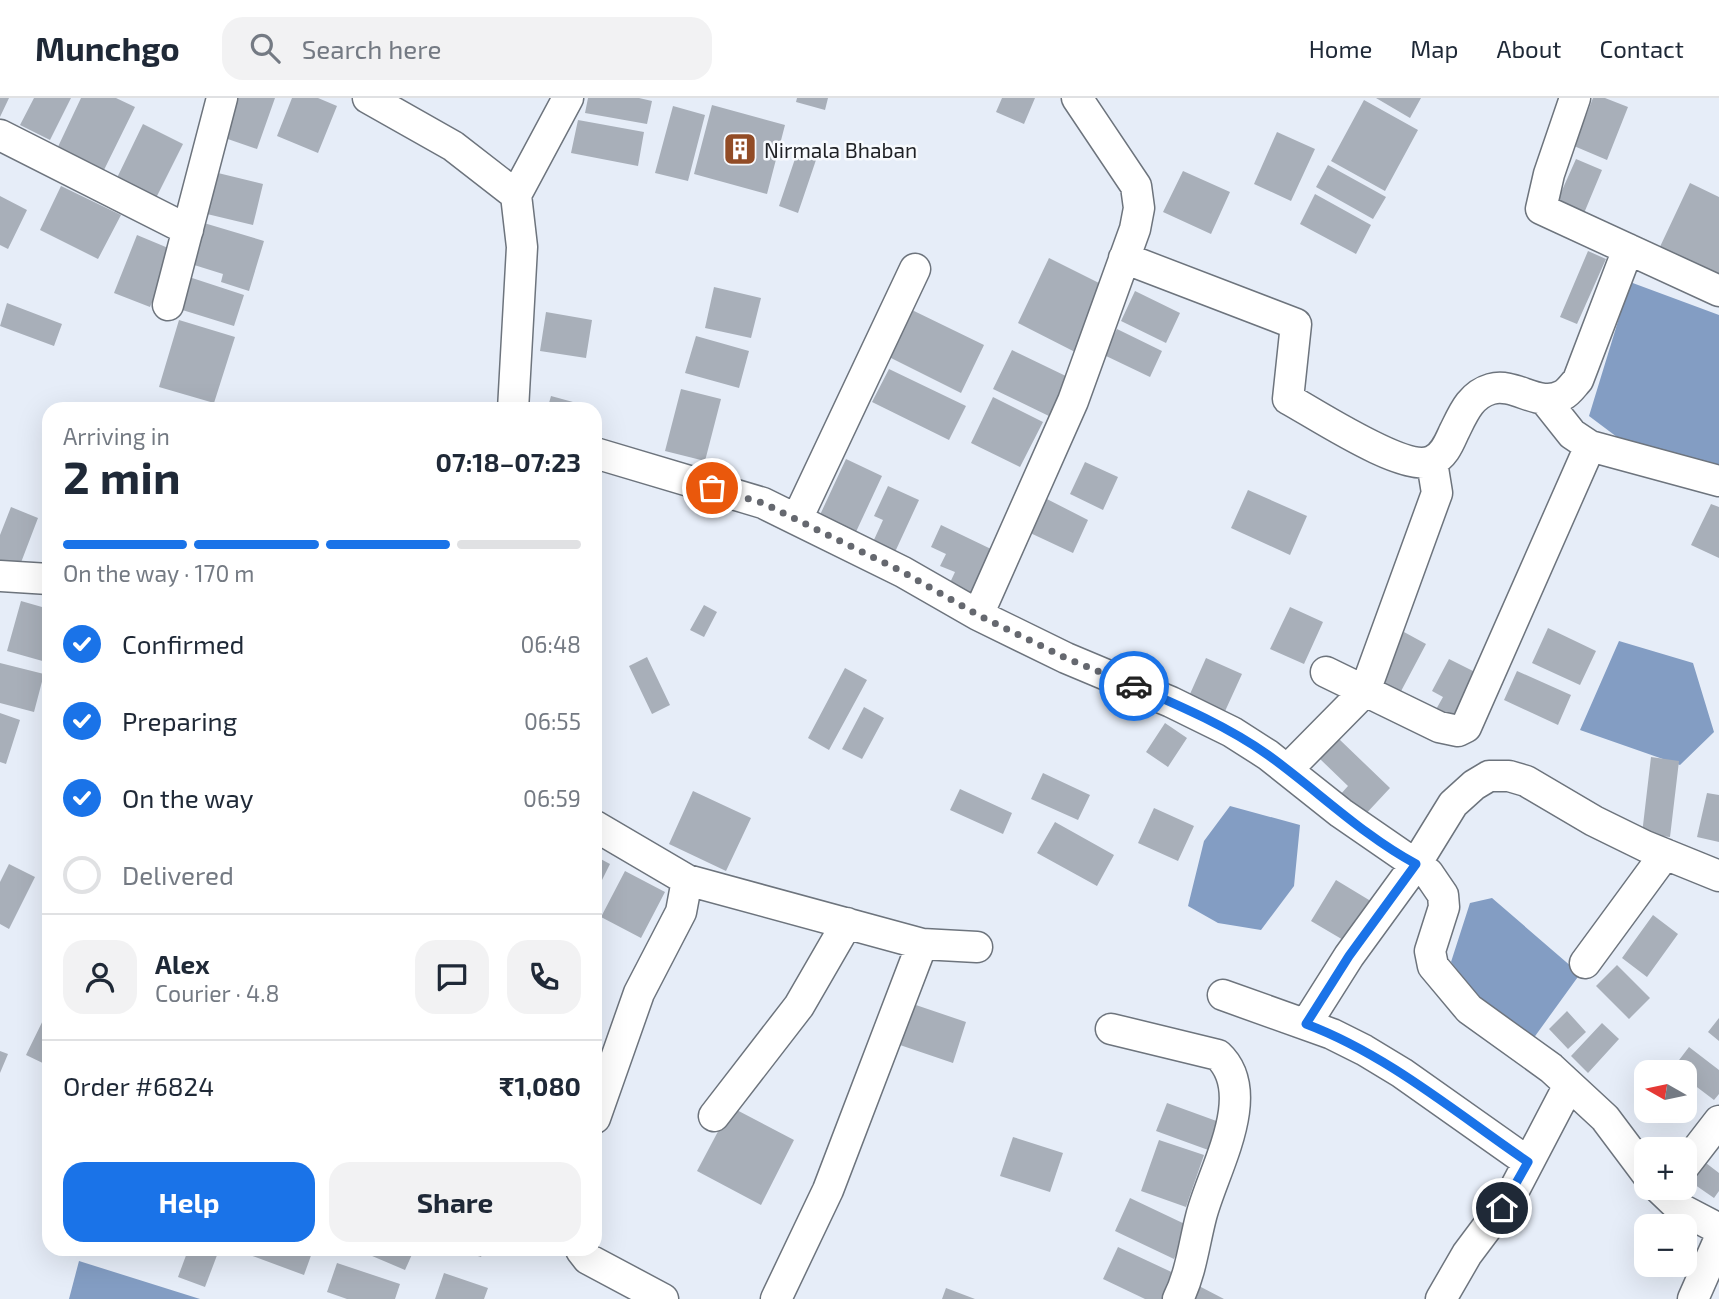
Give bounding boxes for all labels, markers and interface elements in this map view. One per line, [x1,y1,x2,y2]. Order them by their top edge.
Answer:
search box [222,17,712,80]
text: Munchgo [35,28,180,68]
icon: search [246,29,284,67]
text: Search here [302,33,441,64]
text: Home [1309,34,1372,63]
text: Map [1410,34,1458,63]
text: About [1496,34,1562,63]
text: Contact [1600,34,1684,63]
building icon: Nirmala Bhaban [721,130,759,168]
place label: Nirmala Bhaban [764,137,917,162]
text: Arriving in [63,422,170,450]
text: 07:18–07:23 [436,446,581,477]
text: 2 min [63,448,181,503]
pin [682,458,742,518]
icon: bag [693,469,731,507]
text: On the way · 170 m [63,559,255,587]
icon: check [63,625,101,663]
text: Confirmed [122,628,245,659]
text: 06:48 [520,630,581,658]
courier [1099,651,1169,721]
icon: car [1115,667,1153,705]
icon: check [63,702,101,740]
text: Preparing [122,705,237,736]
text: 06:55 [524,707,581,735]
icon: check [63,779,101,817]
text: On the way [122,782,253,813]
text: 06:59 [523,784,581,812]
text: Delivered [122,859,234,890]
button: person [63,940,137,1014]
button: chat [415,940,489,1014]
button: phone [507,940,581,1014]
text: Alex [155,948,210,979]
text: Courier · 4.8 [155,979,279,1007]
north arrow [1634,1060,1698,1124]
map controls [1634,1060,1697,1277]
text: Order #6824 [63,1070,214,1101]
text: ₹1,080 [499,1070,581,1101]
button: + [1634,1137,1697,1200]
button: Help [63,1162,315,1242]
button: Share [329,1162,581,1242]
pin [1472,1178,1532,1238]
icon: home [1483,1189,1521,1227]
button: − [1634,1214,1697,1277]

